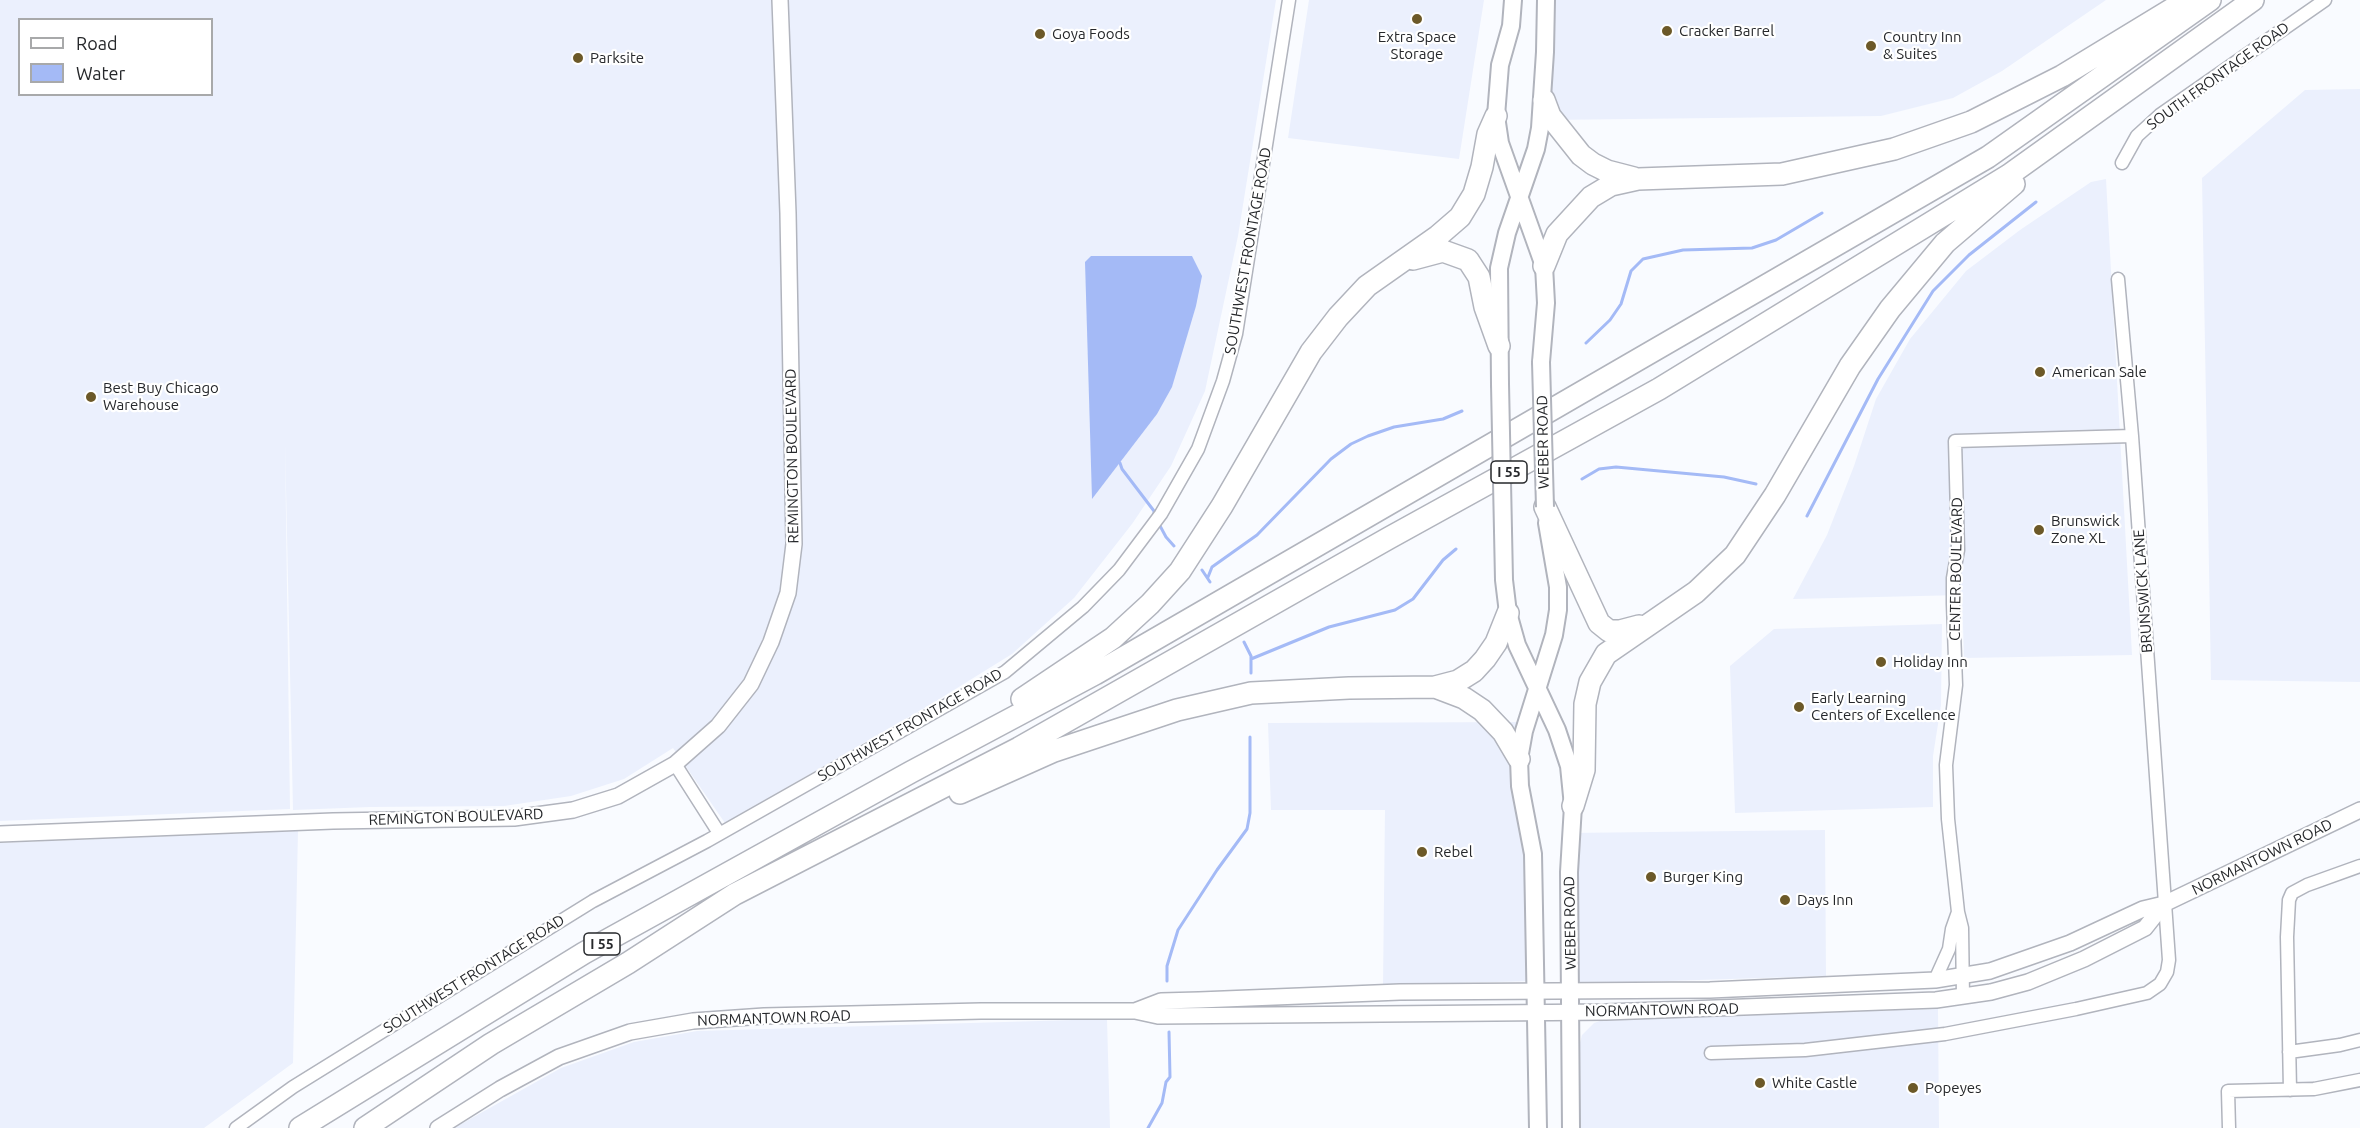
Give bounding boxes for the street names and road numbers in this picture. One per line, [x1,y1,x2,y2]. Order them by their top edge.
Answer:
street label: SOUTH FRONTAGE ROAD [2143,18,2293,134]
street label: SOUTHWEST FRONTAGE ROAD [1221,146,1275,356]
street label: REMINGTON BOULEVARD [781,368,803,544]
street label: WEBER ROAD [1533,395,1553,489]
road number: I 55 [1491,461,1527,483]
street label: CENTER BOULEVARD [1946,497,1966,641]
street label: BRUNSWICK LANE [2130,528,2156,654]
street label: SOUTHWEST FRONTAGE ROAD [815,665,1005,785]
street label: REMINGTON BOULEVARD [368,805,544,829]
street label: NORMANTOWN ROAD [2189,815,2335,899]
street label: WEBER ROAD [1560,876,1580,970]
street label: SOUTHWEST FRONTAGE ROAD [380,911,568,1037]
road number: I 55 [584,933,620,955]
street label: NORMANTOWN ROAD [1585,1000,1739,1020]
street label: NORMANTOWN ROAD [697,1006,851,1030]

